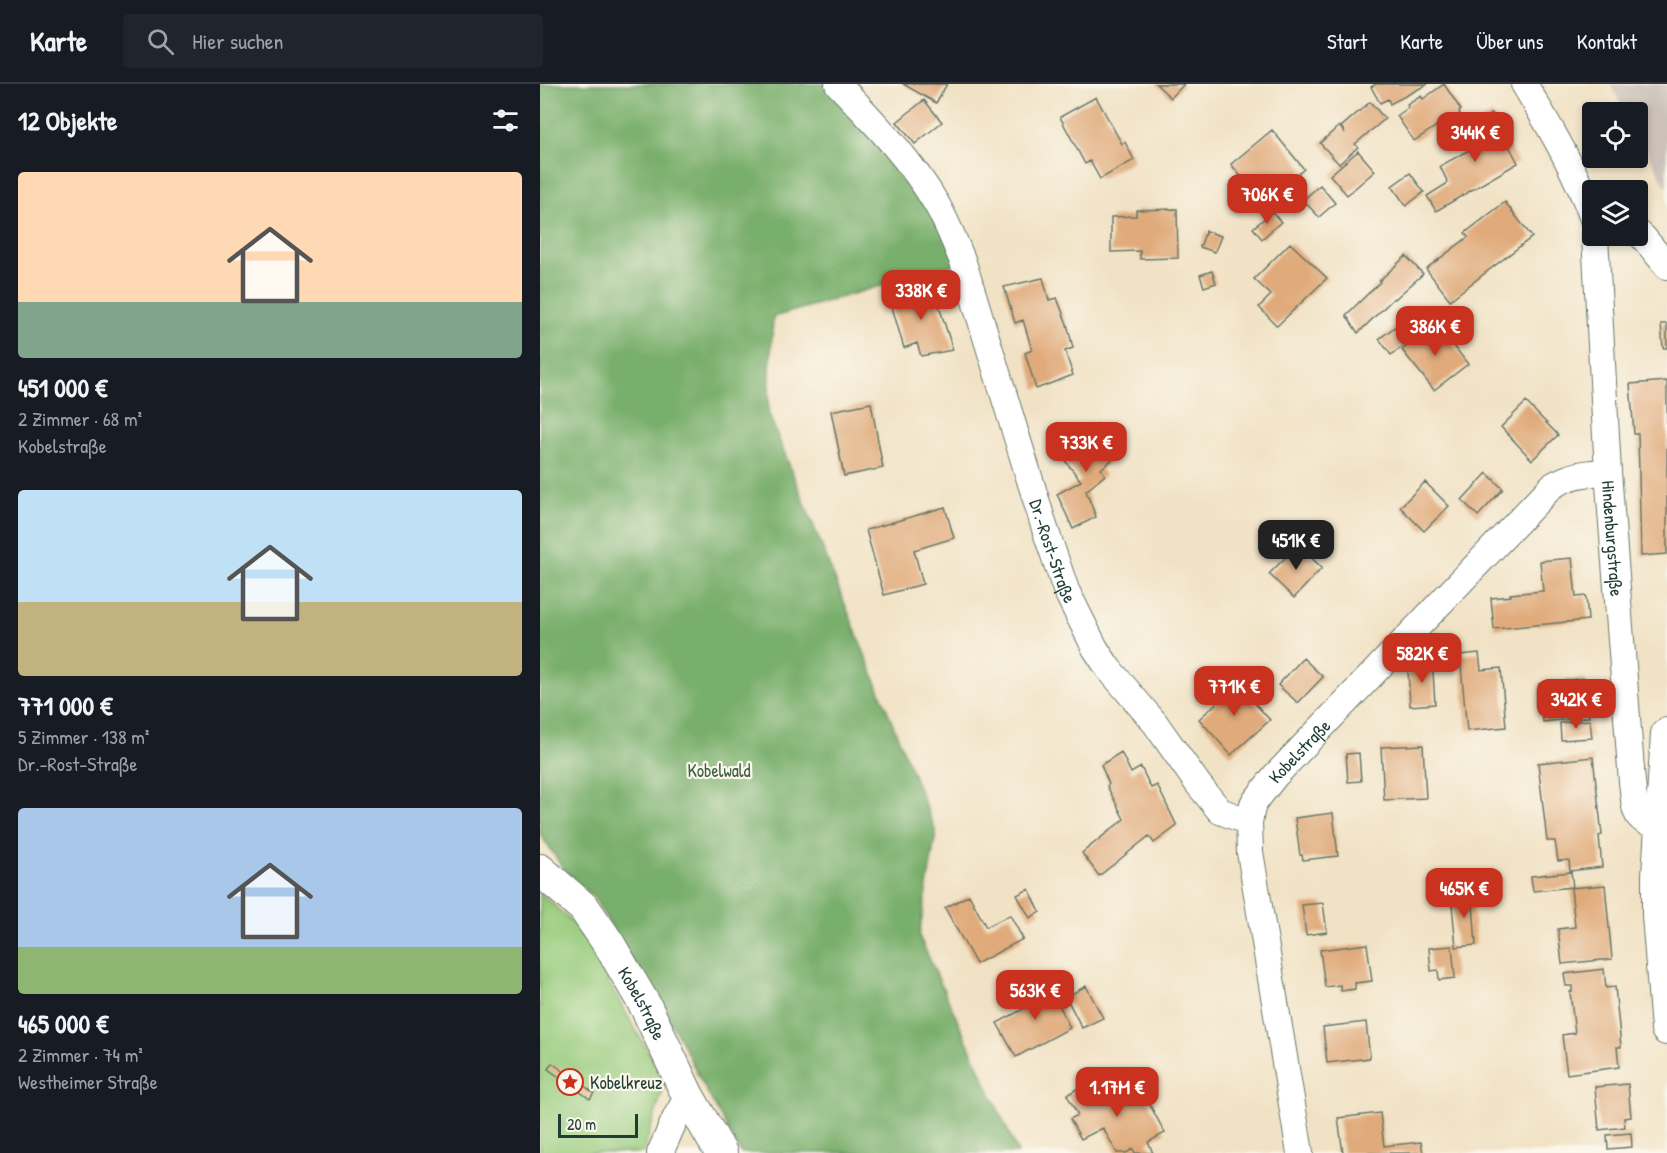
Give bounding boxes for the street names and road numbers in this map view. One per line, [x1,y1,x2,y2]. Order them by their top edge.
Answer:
street label: Hindenburgstraße [1596,479,1630,597]
street label: Dr.-Rost-Straße [1024,496,1083,607]
street label: Kobelstraße [1262,713,1336,788]
street label: Kobelstraße [612,962,672,1044]

